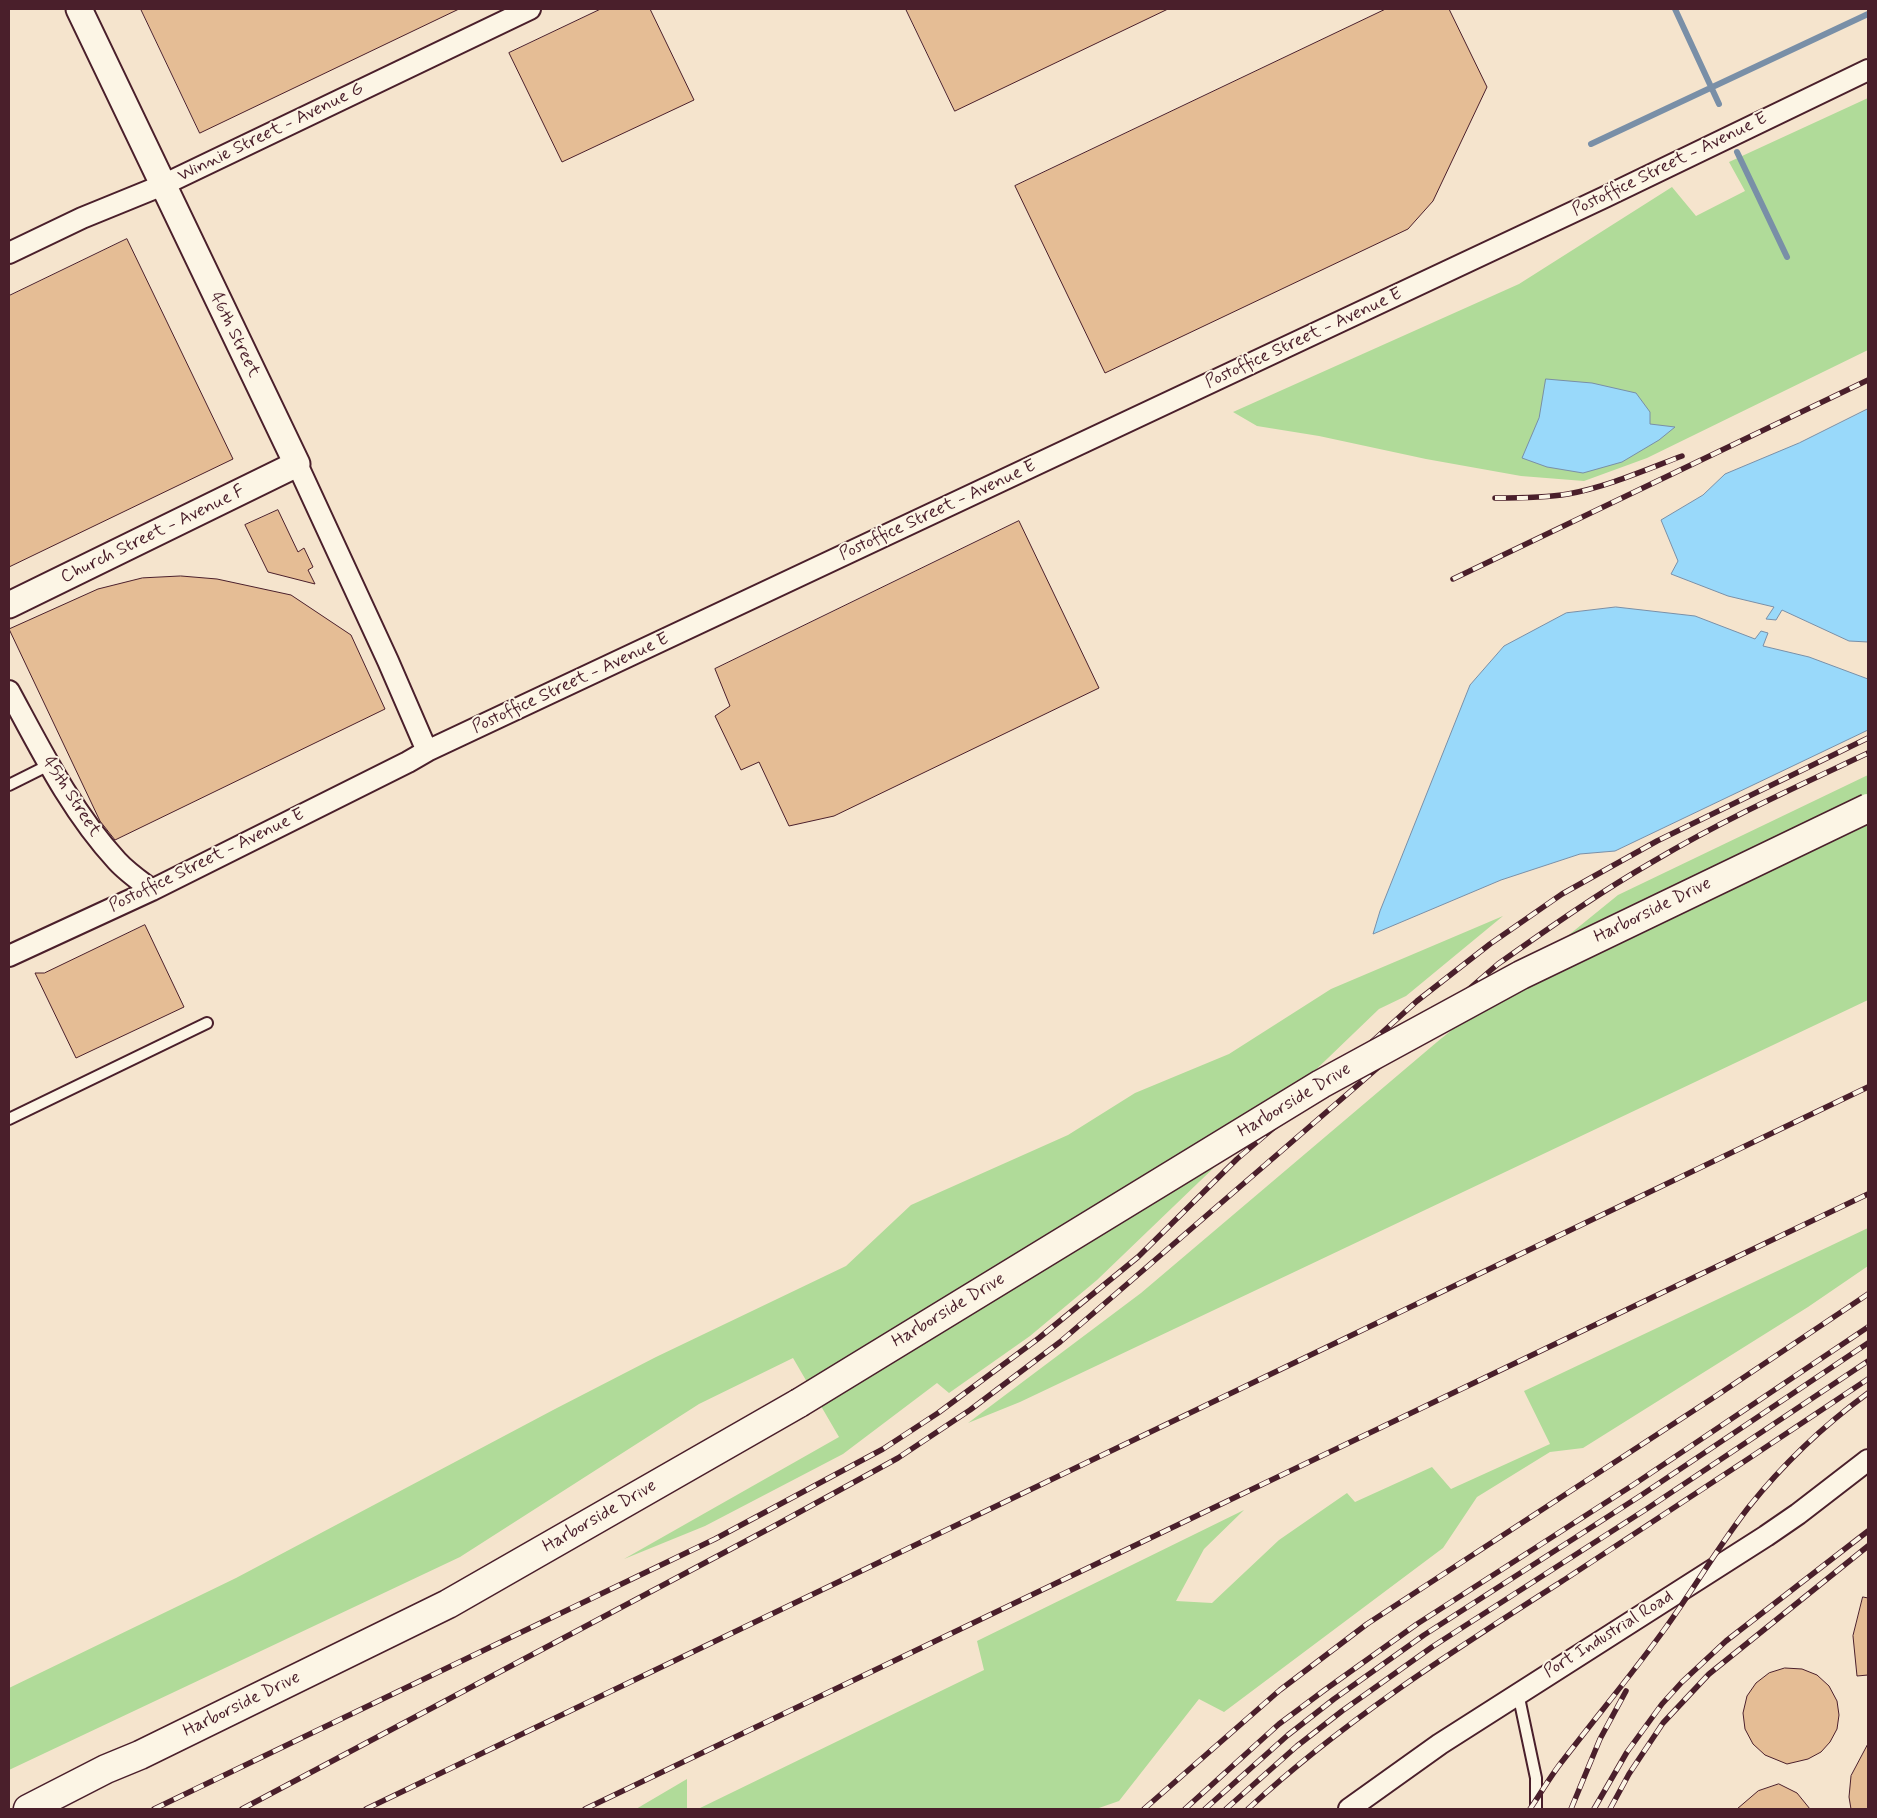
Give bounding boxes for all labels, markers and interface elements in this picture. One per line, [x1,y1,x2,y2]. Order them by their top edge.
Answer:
street label: Winnie Street - Avenue G [175,79,367,187]
street label: Postoffice Street - Avenue E [1569,108,1771,222]
street label: Postoffice Street - Avenue E [1202,284,1406,394]
street label: 46th Street [204,289,264,381]
street label: Postoffice Street - Avenue E [836,456,1040,566]
street label: Church Street - Avenue F [58,481,248,589]
street label: Postoffice Street - Avenue E [469,629,673,739]
street label: 45th Street [37,753,105,841]
street label: Postoffice Street - Avenue E [106,804,308,918]
street label: Harborside Drive [1591,873,1715,949]
street label: Harborside Drive [1235,1059,1355,1143]
street label: Harborside Drive [889,1269,1009,1353]
street label: Harborside Drive [539,1476,661,1558]
street label: Port Industrial Road [1540,1586,1678,1684]
street label: Harborside Drive [180,1667,304,1743]

